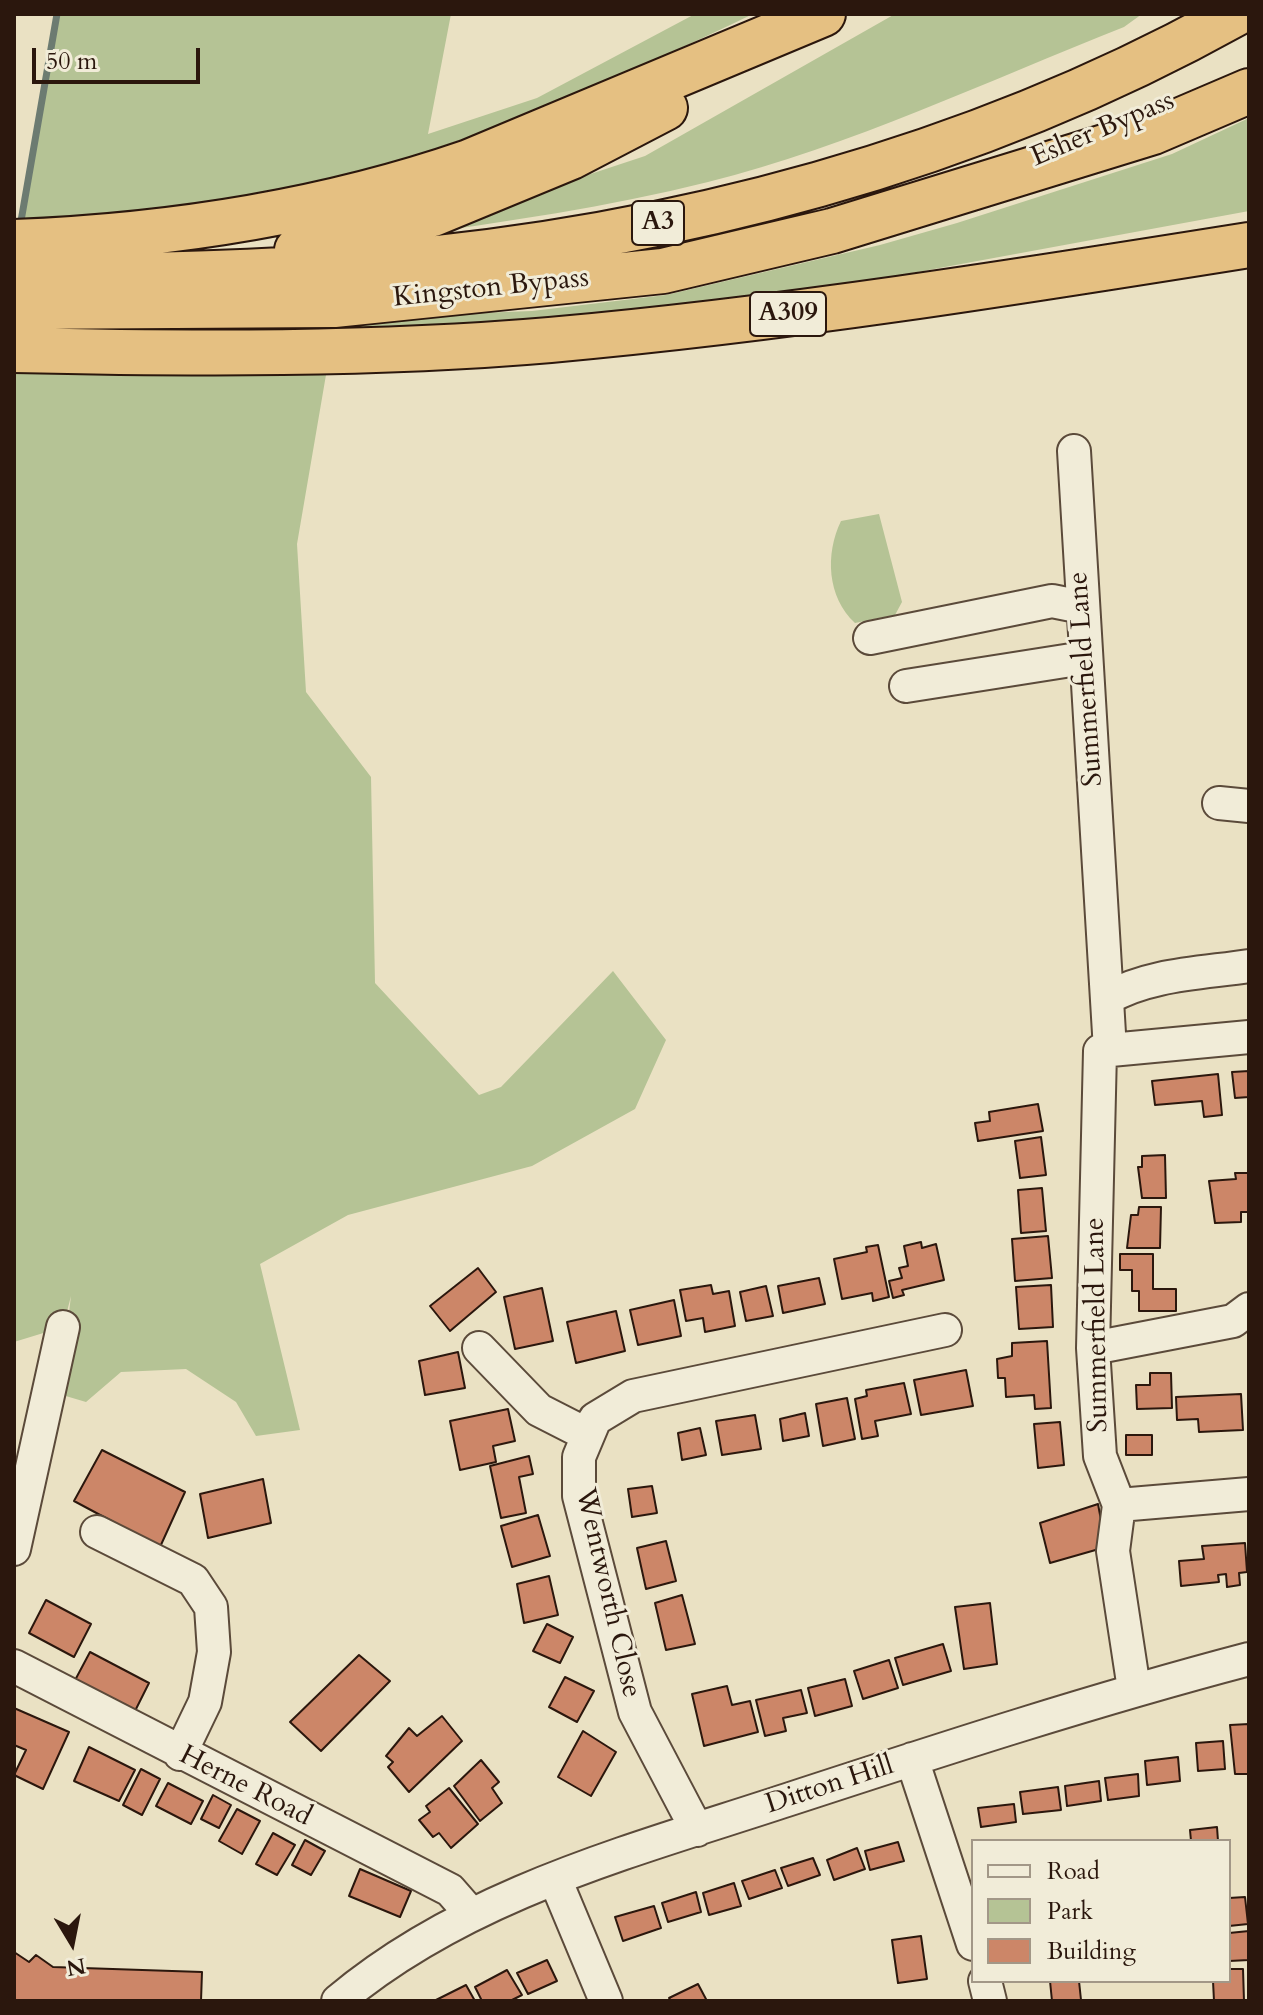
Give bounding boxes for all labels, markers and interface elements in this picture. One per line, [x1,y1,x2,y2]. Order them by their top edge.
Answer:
scale bar [36,32,204,82]
text: 50 m [46,45,97,78]
street label: Esher Bypass [1026,85,1180,175]
road number: A3 [632,201,684,245]
street label: Kingston Bypass [391,262,591,316]
road number: A309 [750,292,826,336]
street label: Summerfield Lane [1063,570,1111,788]
street label: Summerfield Lane [1079,1217,1117,1433]
street label: Wentworth Close [567,1485,647,1701]
street label: Herne Road [173,1739,317,1835]
street label: Ditton Hill [762,1750,898,1822]
legend [971,1839,1231,1983]
text: Road [1047,1855,1100,1888]
text: Park [1047,1895,1093,1928]
north arrow [32,1903,112,1983]
text: Building [1047,1935,1136,1968]
text: N [64,1950,88,1983]

